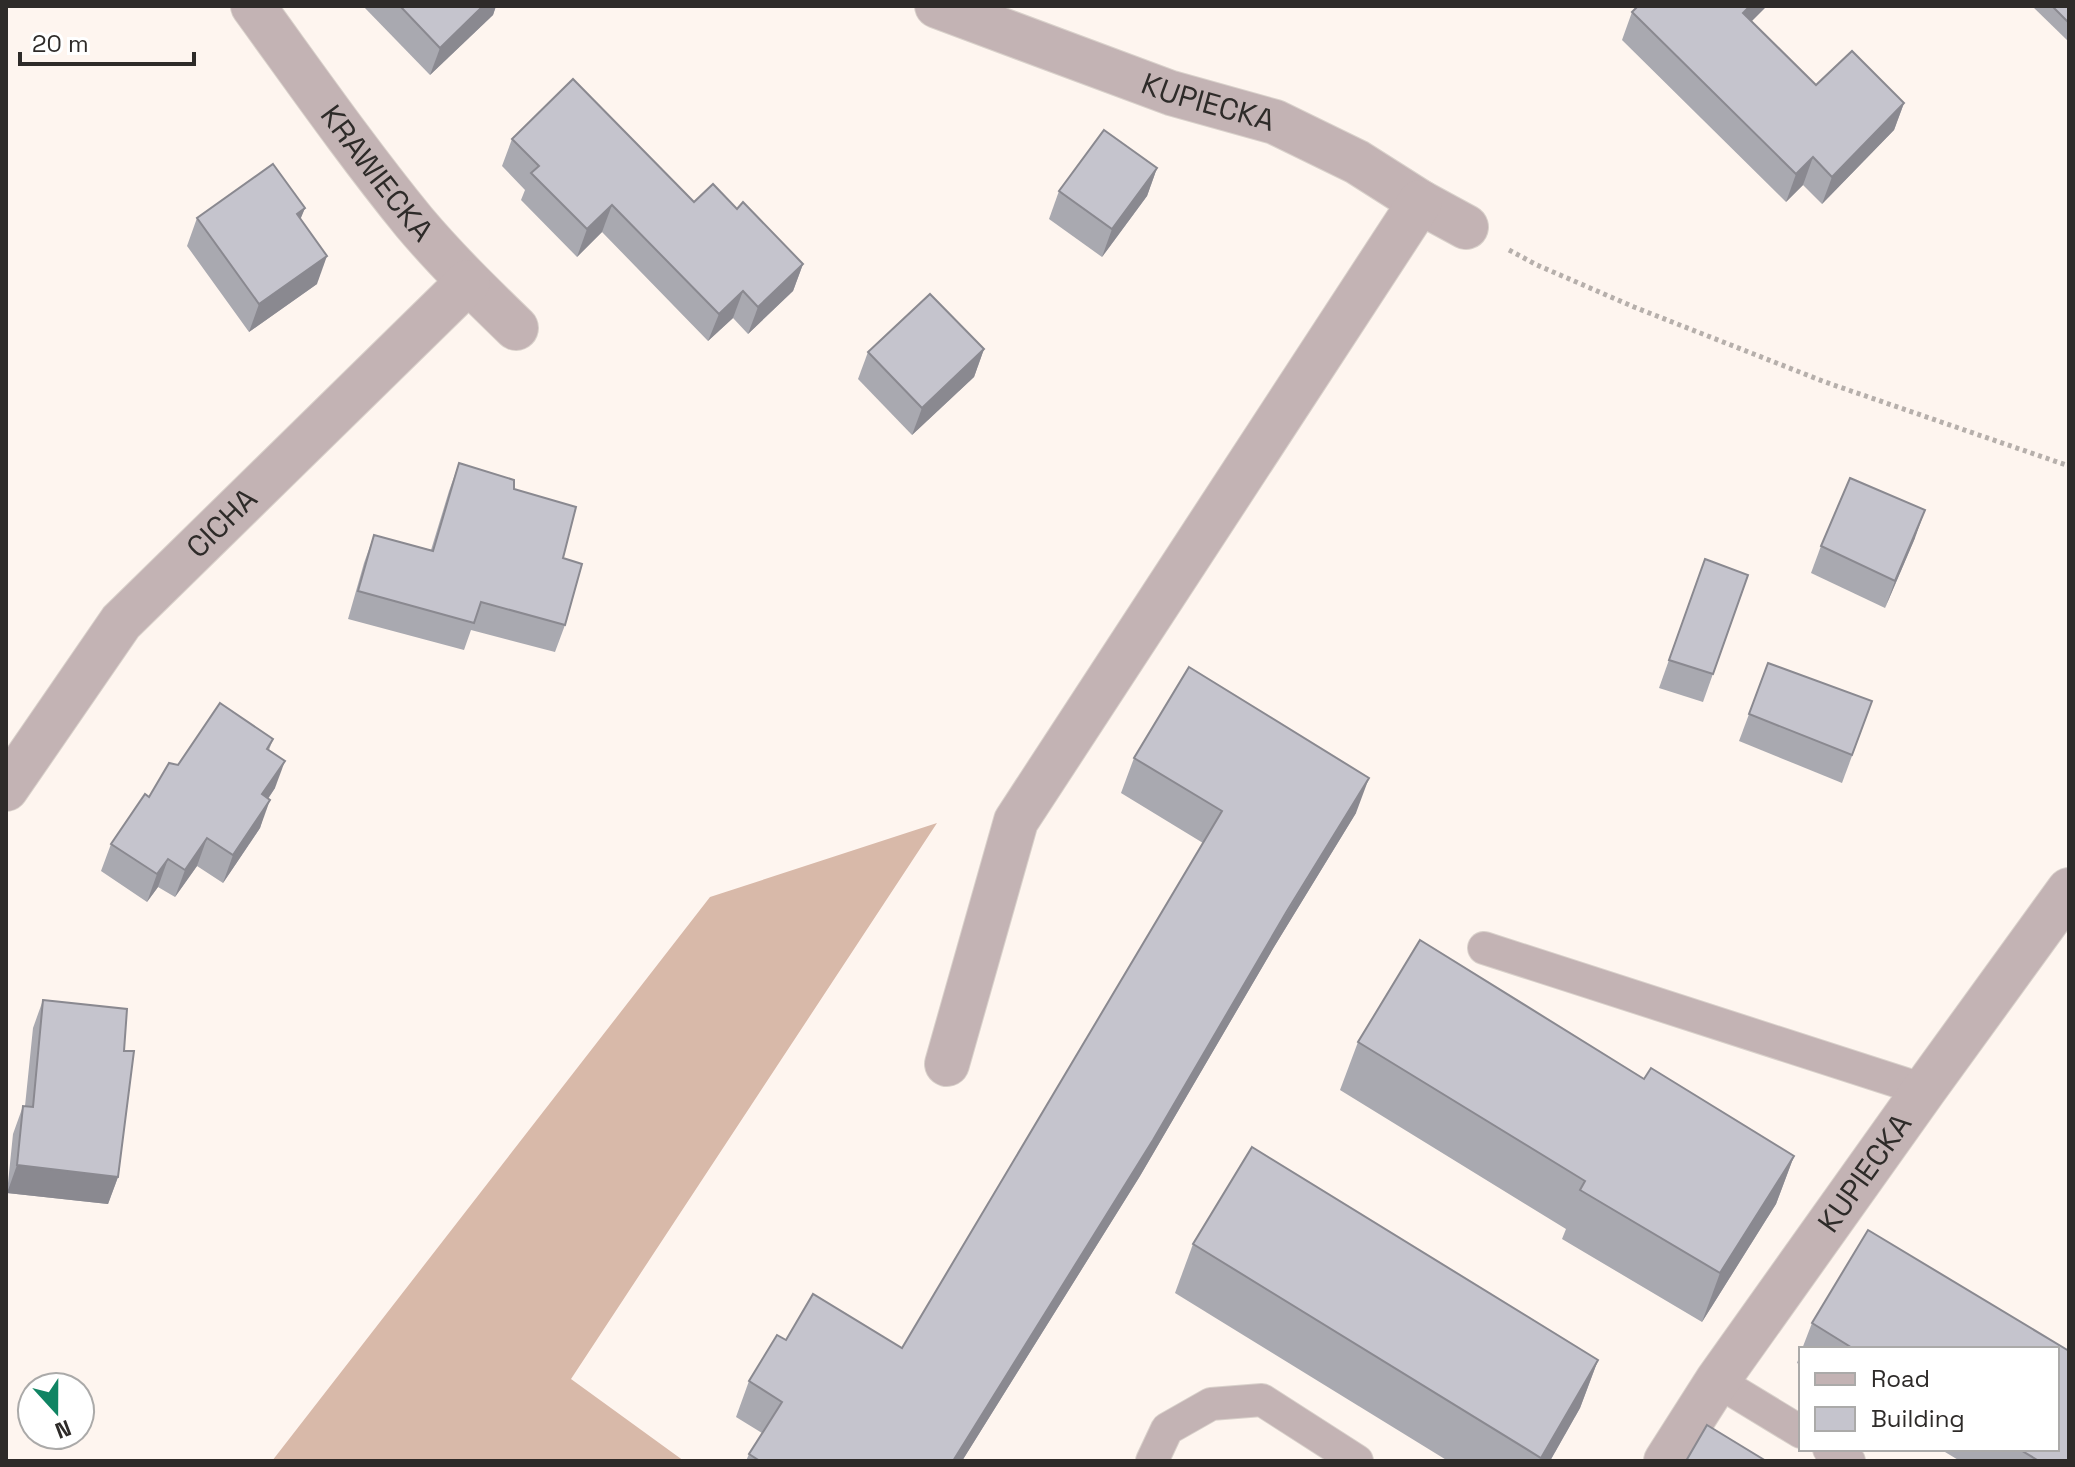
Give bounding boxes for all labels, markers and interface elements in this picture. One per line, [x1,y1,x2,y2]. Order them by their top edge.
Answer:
scale bar [20,16,194,66]
text: 20 m [32,28,89,59]
street label: KUPIECKA [1136,64,1279,140]
street label: KRAWIECKA [312,97,442,249]
street label: CICHA [178,479,265,566]
street label: KUPIECKA [1809,1106,1920,1240]
legend [1799,1347,2059,1451]
text: Road [1871,1363,1930,1394]
north arrow [16,1371,96,1451]
text: Building [1871,1403,1965,1434]
text: N [51,1414,75,1445]

